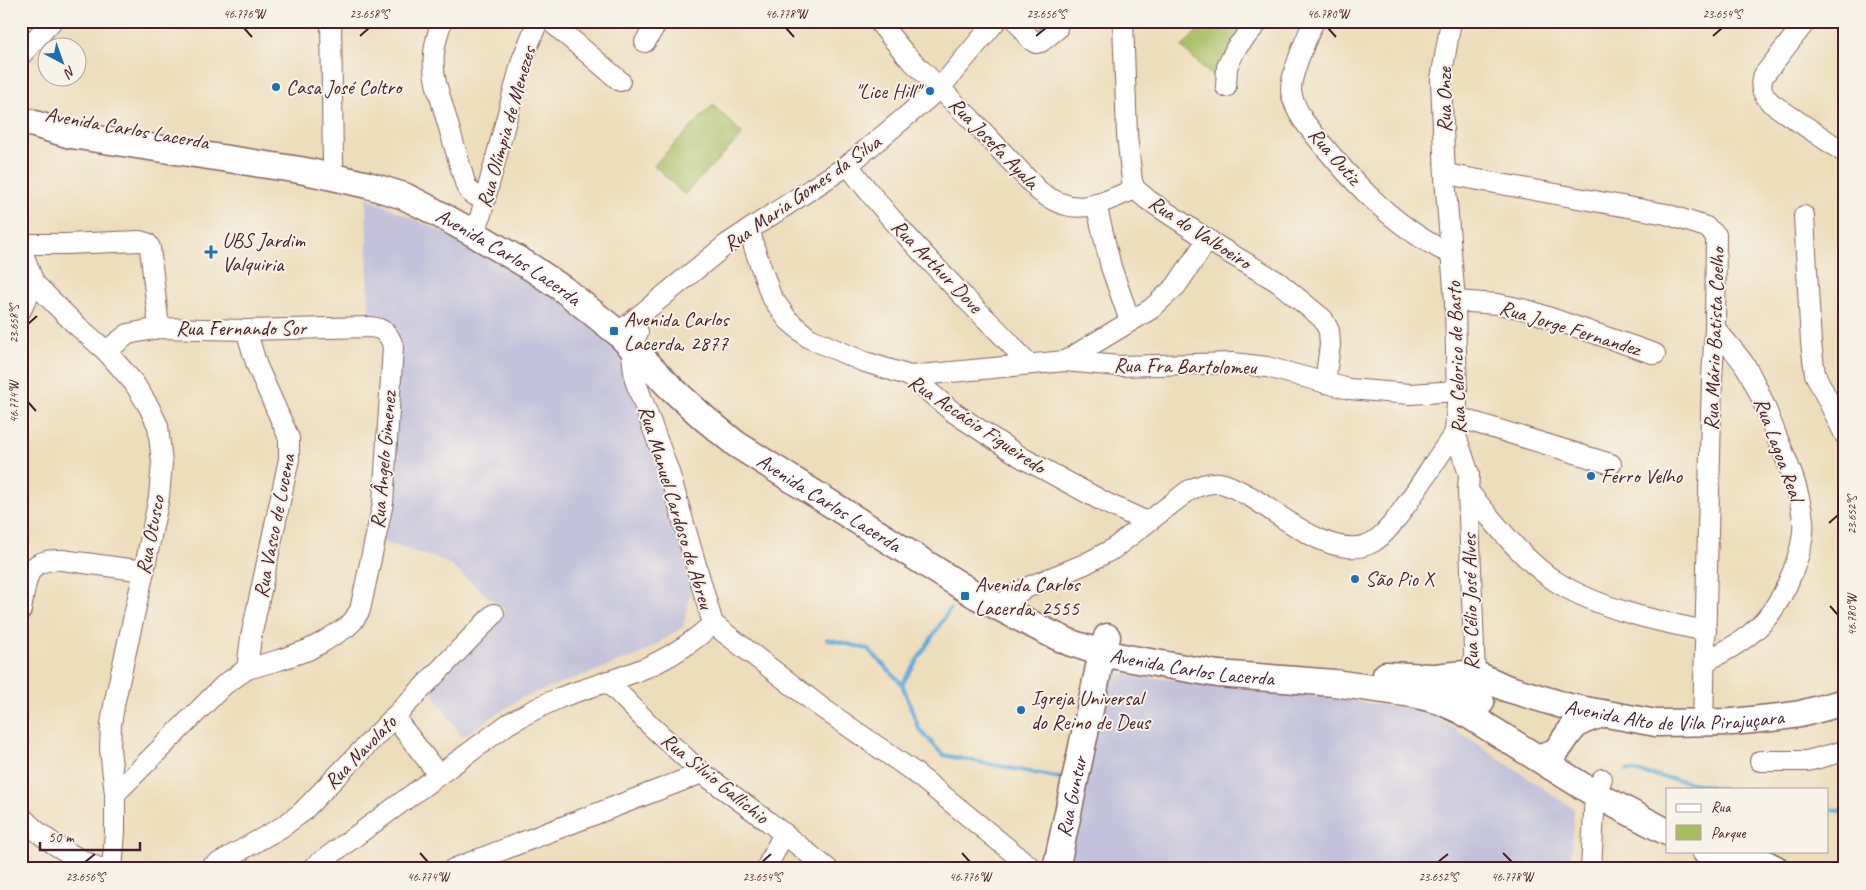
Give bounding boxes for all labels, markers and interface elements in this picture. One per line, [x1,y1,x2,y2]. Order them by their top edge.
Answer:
text: 46.776°W [223,6,267,22]
text: 23.658°S [350,6,390,22]
text: 46.778°W [765,6,809,22]
text: 23.656°S [1027,6,1067,22]
text: 46.780°W [1307,6,1351,22]
text: 23.654°S [1703,6,1743,22]
north arrow [38,38,88,88]
street label: Rua Olímpia de Menezes [471,42,542,211]
text: N [60,62,79,82]
street label: Rua Onze [1431,66,1457,133]
place label: Casa José Coltro [286,74,404,100]
place label: "Lice Hill" [855,78,924,104]
marker: Casa José Coltro [270,81,282,93]
marker: "Lice Hill" [924,85,936,97]
street label: Rua Josefa Ayala [944,91,1046,196]
street label: Avenida Carlos Lacerda [43,101,212,155]
street label: Rua Outiz [1303,122,1369,192]
street label: Rua Maria Gomes da Silva [718,128,887,257]
street label: Rua do Valboeiro [1144,189,1258,276]
street label: Avenida Carlos Lacerda [431,202,587,312]
street label: Rua Arthur Dove [886,214,989,319]
place label: UBS Jardim Valquiria [222,227,306,277]
marker: UBS Jardim Valquiria [204,245,218,259]
street label: Rua Mário Batista Coelho [1698,245,1730,431]
street label: Rua Celorico de Basto [1440,280,1472,435]
street label: Rua Jorge Fernandez [1496,294,1646,362]
text: 23.658°S [6,303,22,343]
place label: Avenida Carlos Lacerda, 2877 [624,306,730,356]
street label: Rua Fernando Sor [176,315,307,341]
marker: Avenida Carlos Lacerda, 2877 [608,325,620,337]
street label: Rua Fra Bartolomeu [1113,352,1258,380]
street label: Rua Accácio Figueiredo [903,369,1053,481]
text: 46.774°W [6,379,22,423]
street label: Rua Ângelo Gimenez [364,389,402,530]
street label: Rua Lagoa Real [1748,394,1811,507]
street label: Rua Manuel Cardoso de Abreu [633,402,720,613]
street label: Avenida Carlos Lacerda [752,447,907,559]
street label: Rua Vasco de Lucena [247,450,301,600]
place label: Ferro Velho [1601,463,1683,489]
marker: Ferro Velho [1585,470,1597,482]
street label: Rua Otusco [130,492,171,577]
text: 23.652°S [1844,494,1860,534]
street label: Rua Célio José Alves [1456,532,1484,671]
place label: São Pio X [1365,566,1436,592]
place label: Avenida Carlos Lacerda, 2555 [975,571,1081,621]
marker: São Pio X [1349,573,1361,585]
marker: Avenida Carlos Lacerda, 2555 [959,590,971,602]
text: 46.780°W [1844,592,1860,636]
street label: Avenida Carlos Lacerda [1108,642,1277,691]
place label: Igreja Universal do Reino de Deus [1031,685,1151,735]
street label: Avenida Alto de Vila Pirajuçara [1563,694,1787,736]
marker: Igreja Universal do Reino de Deus [1015,704,1027,716]
street label: Rua Navolato [318,708,403,795]
street label: Rua Silvio Gallichio [656,727,775,830]
street label: Rua Guntur [1050,752,1093,839]
legend [1666,788,1828,852]
text: Rua [1711,798,1731,817]
scale bar [40,820,140,852]
text: Parque [1711,824,1747,843]
text: 50 m [48,828,75,847]
text: 23.656°S [66,869,106,885]
text: 46.774°W [407,869,451,885]
text: 23.654°S [743,869,783,885]
text: 46.776°W [949,869,993,885]
text: 23.652°S [1419,869,1459,885]
text: 46.778°W [1491,869,1535,885]

